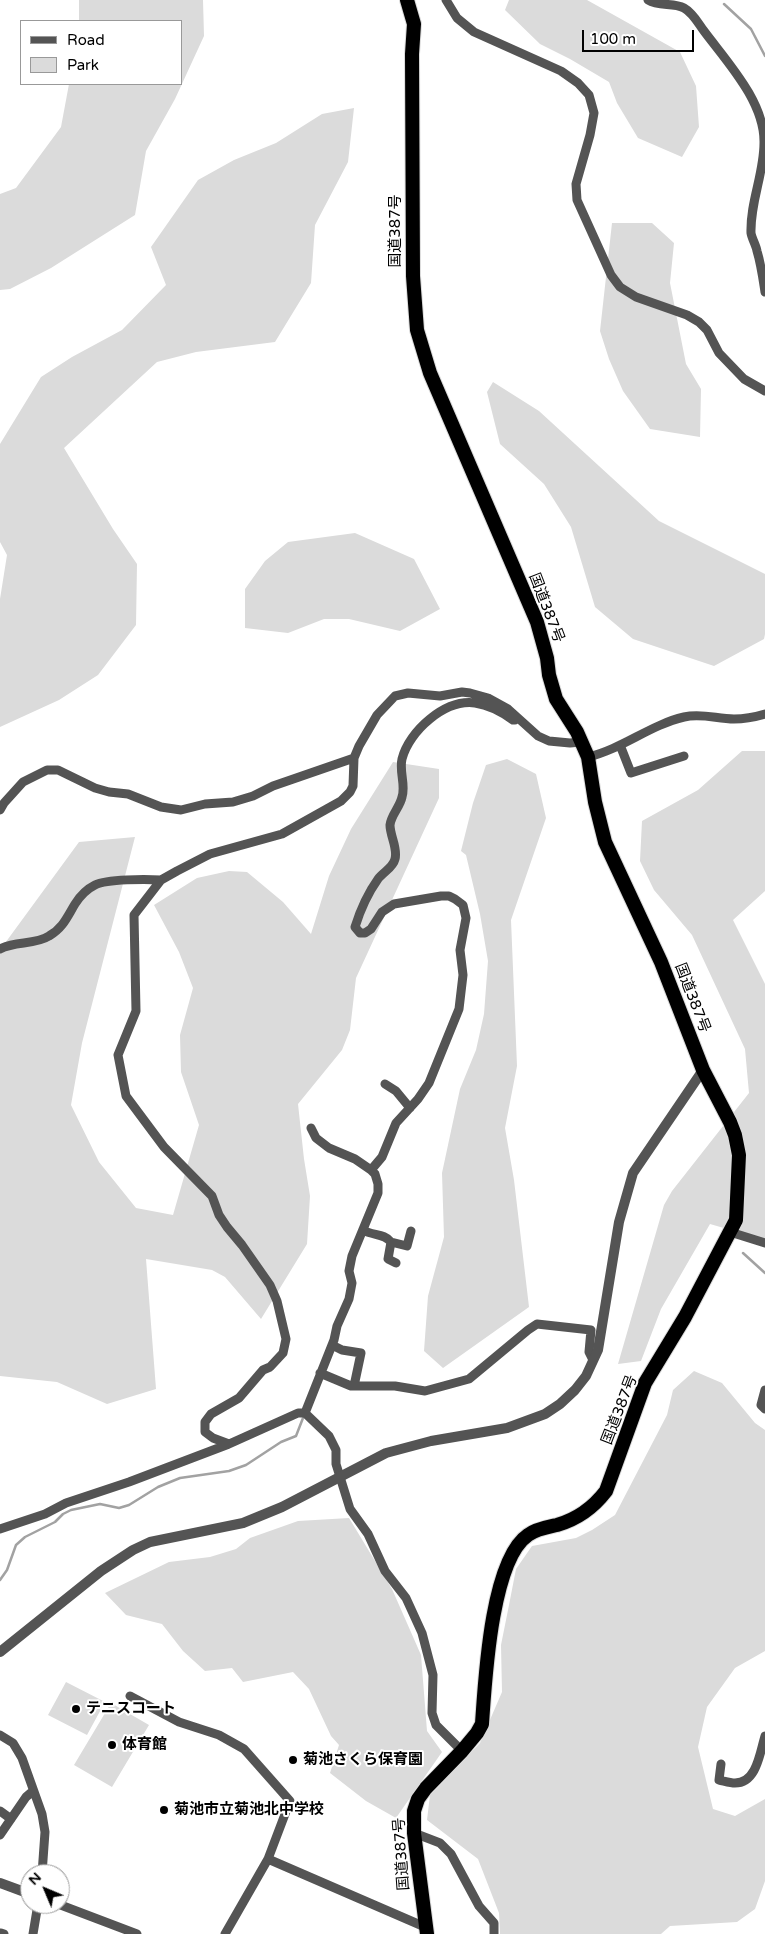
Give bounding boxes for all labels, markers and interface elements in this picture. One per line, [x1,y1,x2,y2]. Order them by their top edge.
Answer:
legend [20,20,182,85]
scale bar [585,20,698,52]
text: 100 m [590,30,636,48]
text: Road [67,31,105,49]
text: Park [67,56,99,74]
street label: 国道387号 [387,194,405,268]
street label: 国道387号 [524,571,568,645]
street label: 国道387号 [670,961,714,1035]
street label: 国道387号 [598,1373,642,1447]
place label: テニスコート [86,1700,176,1718]
marker: テニスコート [70,1703,82,1715]
place label: 体育館 [122,1736,167,1754]
marker: 体育館 [106,1739,118,1751]
place label: 菊池さくら保育園 [303,1751,423,1769]
marker: 菊池さくら保育園 [287,1754,299,1766]
place label: 菊池市立菊池北中学校 [174,1801,324,1819]
marker: 菊池市立菊池北中学校 [158,1804,170,1816]
street label: 国道387号 [390,1817,414,1891]
north arrow [20,1864,70,1914]
text: N [25,1869,45,1889]

